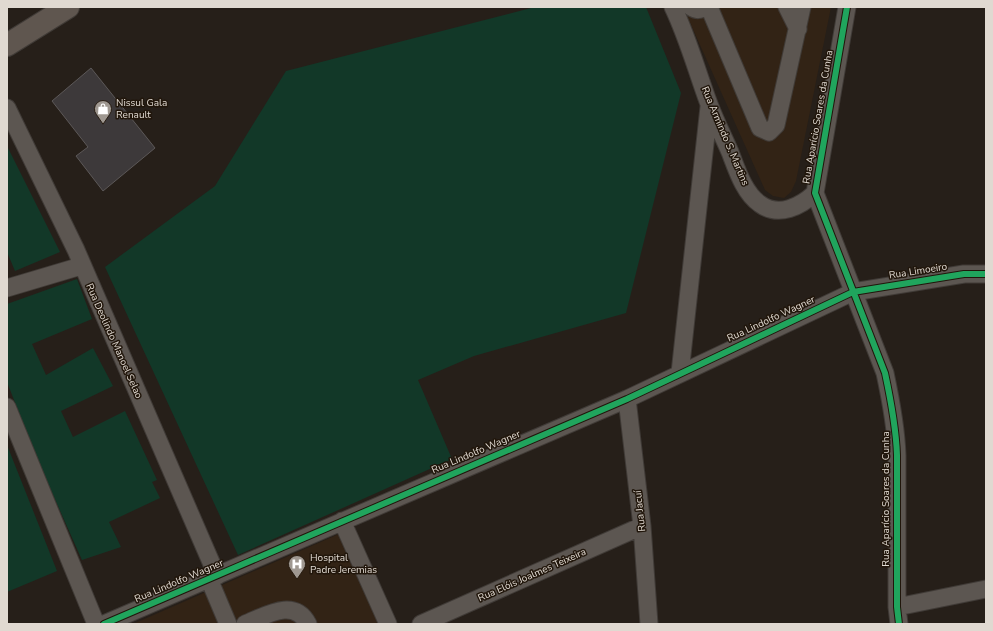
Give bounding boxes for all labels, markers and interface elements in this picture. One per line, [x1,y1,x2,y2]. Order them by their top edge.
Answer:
street label: Rua Aparício Soares da Cunha [799,49,837,185]
street label: Rua Armindo S. Martins [698,84,752,188]
place label: Nissul Gala Renault [116,96,167,122]
shop icon: Nissul Gala Renault [93,99,113,124]
street label: Rua Limoeiro [888,259,949,283]
street label: Rua Deolindo Manoel Selao [82,281,146,401]
street label: Rua Lindolfo Wagner [725,292,818,345]
street label: Rua Lindolfo Wagner [429,427,523,477]
street label: Rua Aparício Soares da Cunha [879,431,893,567]
street label: Rua Jacuí [631,489,649,532]
street label: Rua Elóis Joalmes Teixeira [476,545,588,605]
place label: Hospital Padre Jeremias [310,551,377,577]
hospital icon: Hospital Padre Jeremias [287,554,307,579]
street label: Rua Lindolfo Wagner [132,556,226,606]

